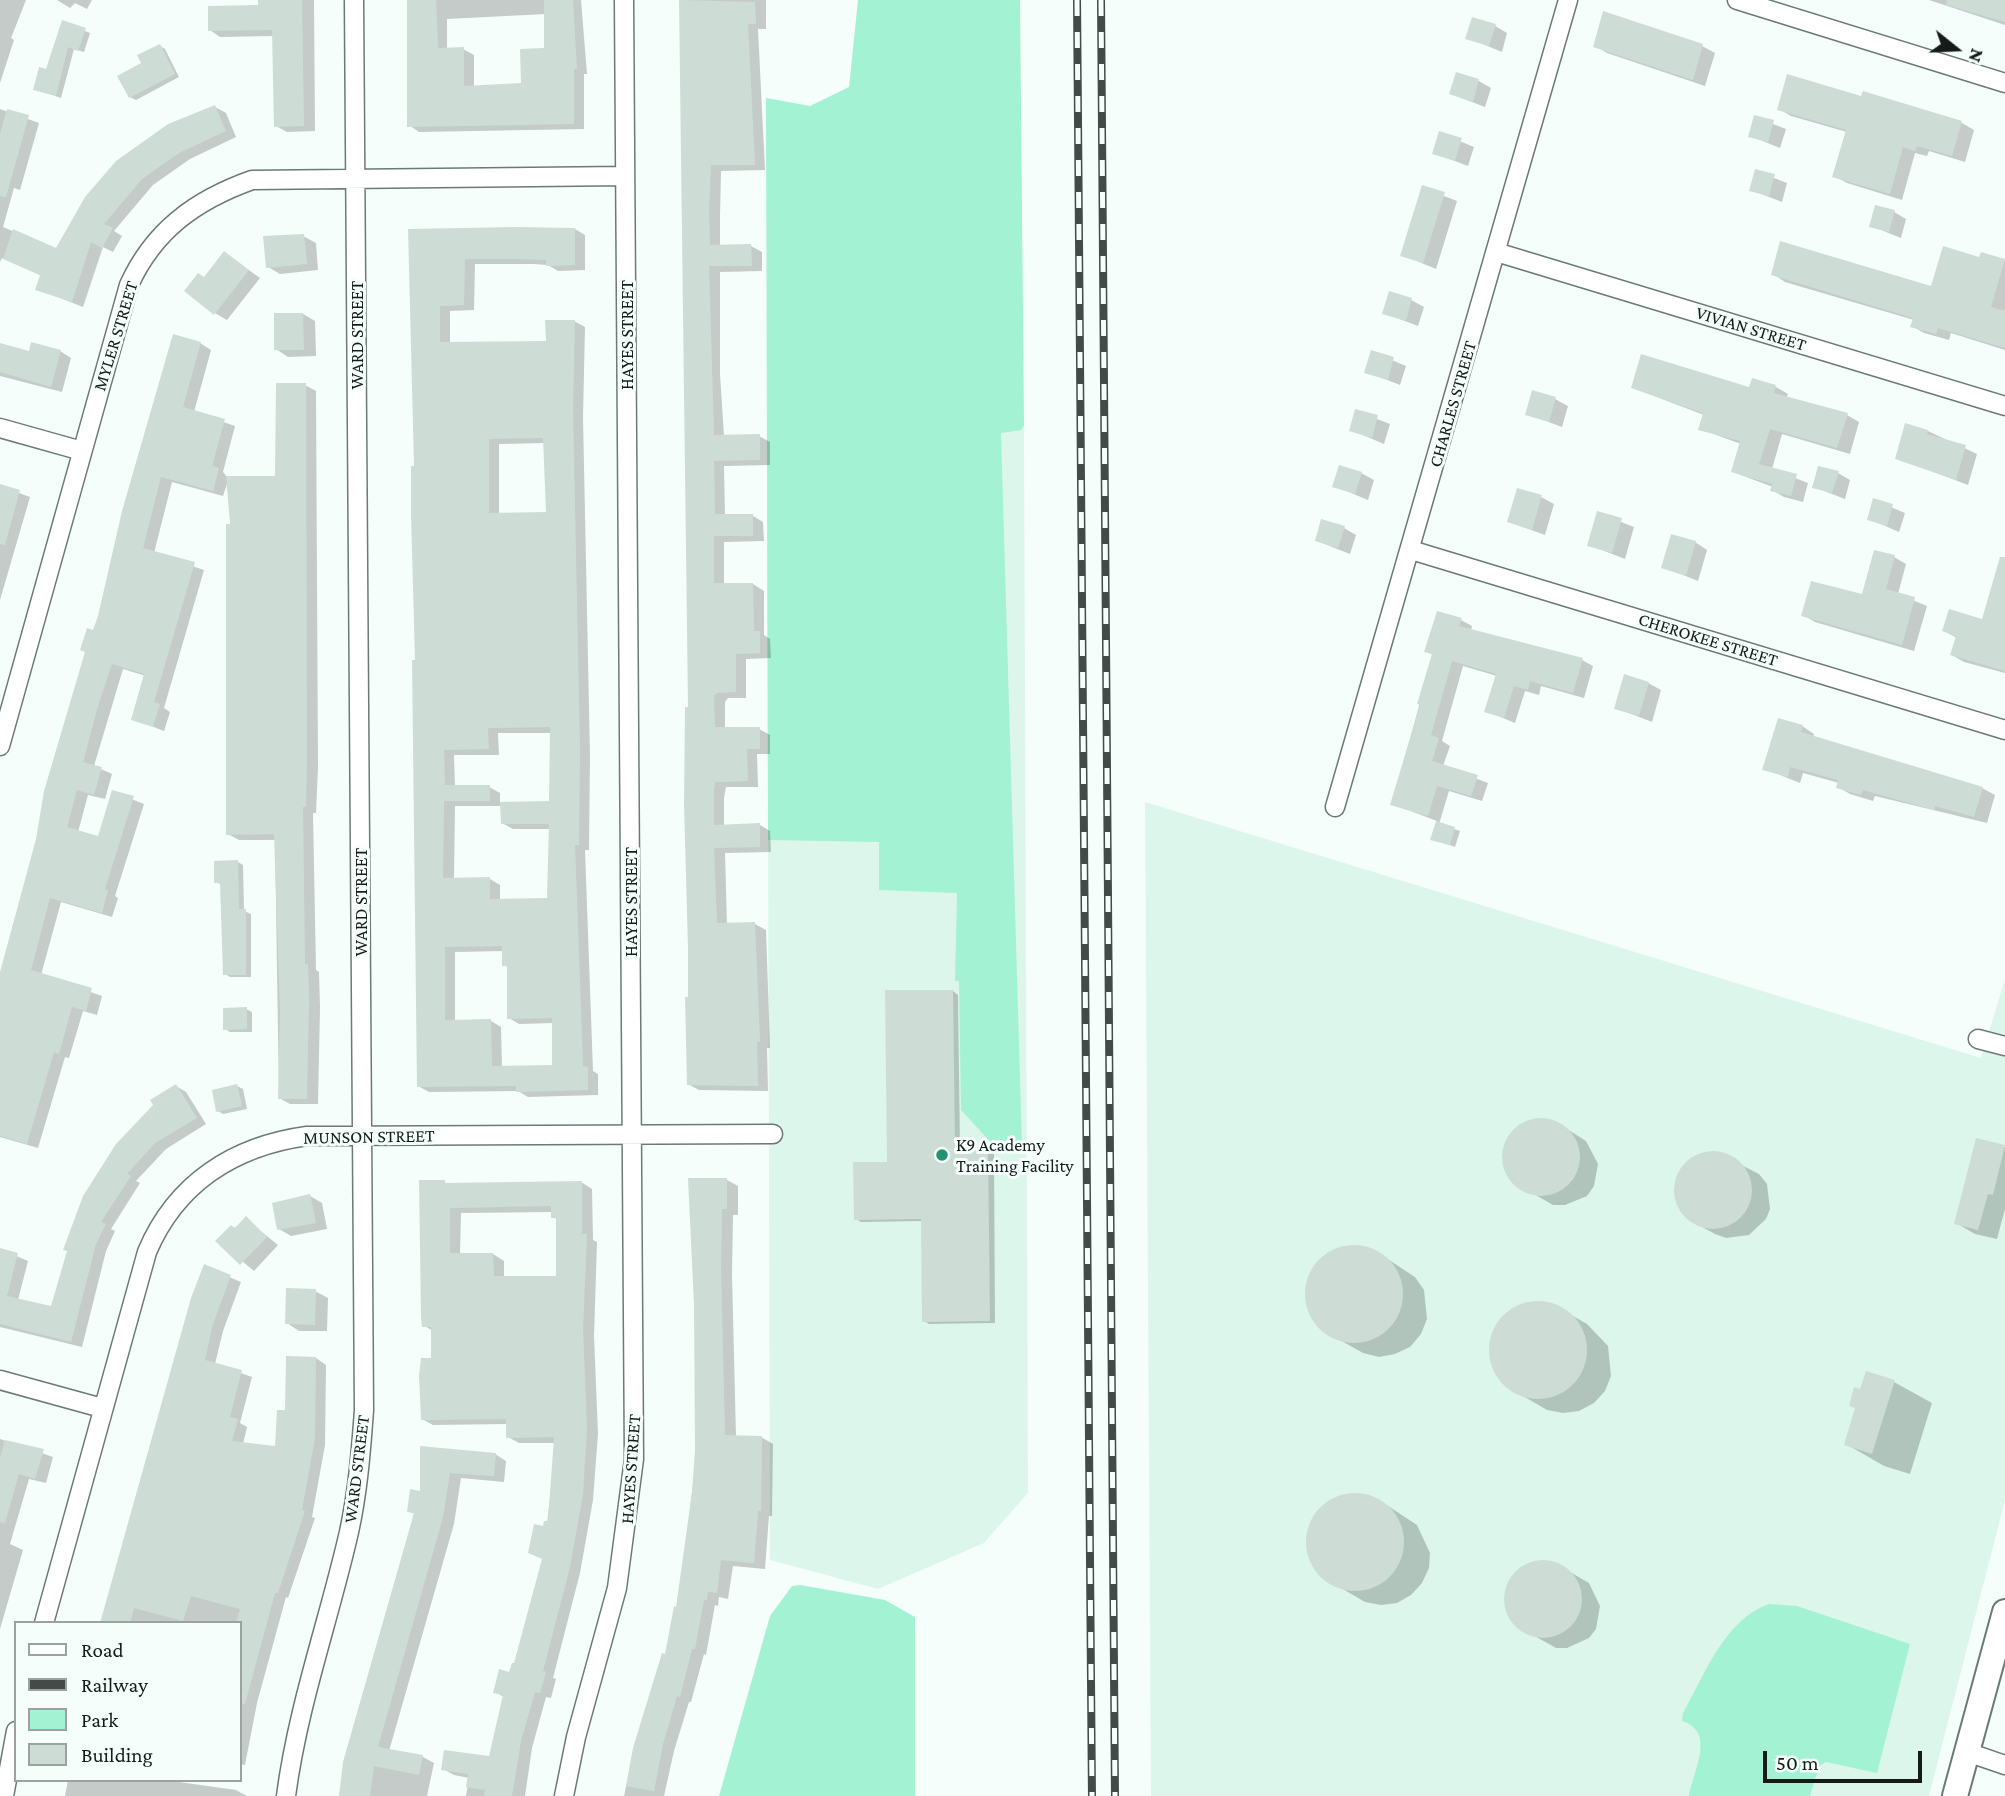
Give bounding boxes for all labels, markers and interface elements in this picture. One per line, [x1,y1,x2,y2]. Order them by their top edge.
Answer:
north arrow [1921,14,1991,84]
text: N [1964,46,1988,65]
street label: MYLER STREET [89,278,143,394]
street label: HAYES STREET [616,280,638,390]
street label: WARD STREET [346,281,368,389]
street label: VIVIAN STREET [1693,302,1809,356]
street label: CHARLES STREET [1425,338,1481,470]
street label: CHEROKEE STREET [1636,609,1780,671]
street label: HAYES STREET [620,847,642,957]
street label: WARD STREET [350,848,372,956]
street label: MUNSON STREET [303,1125,435,1149]
place label: K9 Academy Training Facility [956,1134,1074,1176]
marker: K9 Academy Training Facility [934,1147,950,1163]
street label: HAYES STREET [616,1413,646,1525]
street label: WARD STREET [340,1414,374,1524]
legend [14,1621,242,1782]
text: Road [81,1638,124,1662]
text: Railway [81,1673,148,1697]
text: Park [81,1708,118,1732]
scale bar [1767,1736,1926,1780]
text: Building [81,1743,153,1767]
text: 50 m [1776,1751,1819,1775]

